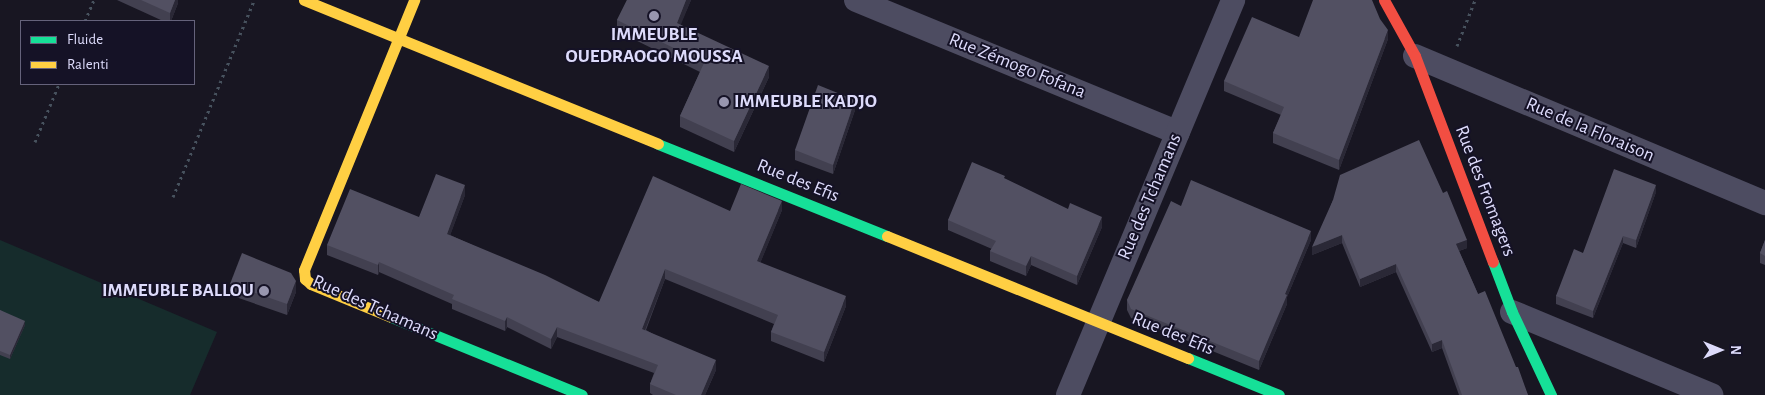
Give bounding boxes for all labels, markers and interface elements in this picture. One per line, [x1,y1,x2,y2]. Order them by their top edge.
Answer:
marker: IMMEUBLE OUEDRAOGO MOUSSA [648,10,660,22]
legend [20,20,195,85]
place label: IMMEUBLE OUEDRAOGO MOUSSA [565,24,743,68]
street label: Rue Zémogo Fofana [945,28,1089,104]
text: Fluide [67,32,103,47]
text: Ralenti [67,57,109,72]
place label: IMMEUBLE KADJO [734,91,877,113]
street label: Rue de la Floraison [1522,93,1658,167]
marker: IMMEUBLE KADJO [718,96,730,108]
street label: Rue des Fromagers [1450,122,1520,260]
street label: Rue des Tchamans [1113,130,1187,264]
street label: Rue des Efis [753,154,843,208]
street label: Rue des Tchamans [309,270,441,346]
place label: IMMEUBLE BALLOU [102,280,254,302]
marker: IMMEUBLE BALLOU [258,285,270,297]
street label: Rue des Efis [1128,307,1218,361]
north arrow [1695,325,1745,375]
text: N [1728,345,1742,355]

